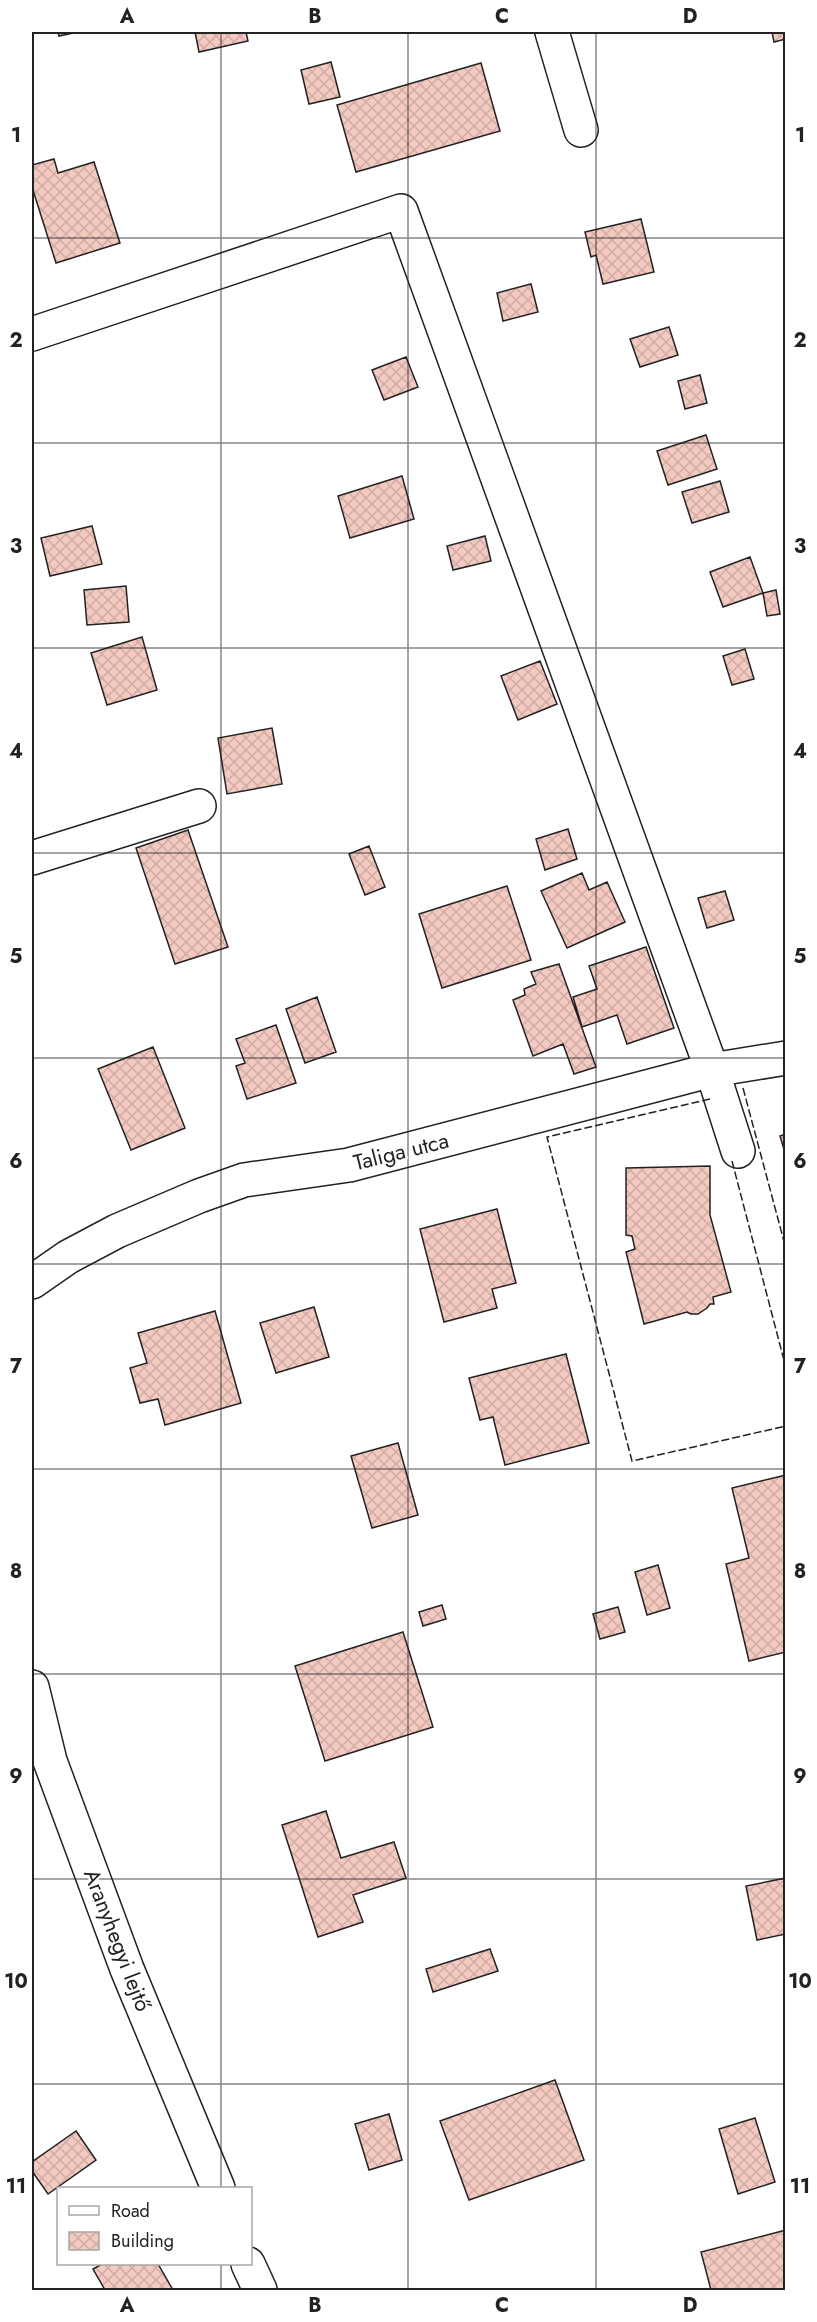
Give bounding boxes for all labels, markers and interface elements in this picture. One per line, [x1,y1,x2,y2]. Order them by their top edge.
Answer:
text: A [119,2,135,31]
text: B [308,2,322,31]
text: C [495,2,509,31]
text: D [683,2,697,31]
text: 1 [11,121,21,150]
text: 1 [795,121,805,150]
text: 2 [9,326,23,355]
text: 2 [793,326,807,355]
text: 3 [10,532,22,561]
text: 3 [794,532,806,561]
text: 4 [9,737,23,766]
text: 4 [793,737,807,766]
text: 5 [10,942,23,971]
text: 5 [794,942,807,971]
street label: Taliga utca [350,1124,452,1178]
text: 6 [9,1147,23,1176]
text: 6 [793,1147,807,1176]
text: 7 [10,1352,23,1381]
text: 7 [794,1352,807,1381]
text: 8 [10,1557,22,1586]
text: 8 [794,1557,806,1586]
text: 9 [9,1762,23,1791]
text: 9 [793,1762,807,1791]
street label: Aranyhegyi lejtő [76,1864,160,2016]
text: 10 [4,1967,28,1996]
text: 10 [788,1967,812,1996]
text: 11 [6,2172,26,2201]
text: 11 [790,2172,810,2201]
legend [57,2187,252,2265]
text: Road [111,2198,150,2224]
text: Building [111,2228,174,2254]
text: A [119,2291,135,2320]
text: B [308,2291,322,2320]
text: C [495,2291,509,2320]
text: D [683,2291,697,2320]

